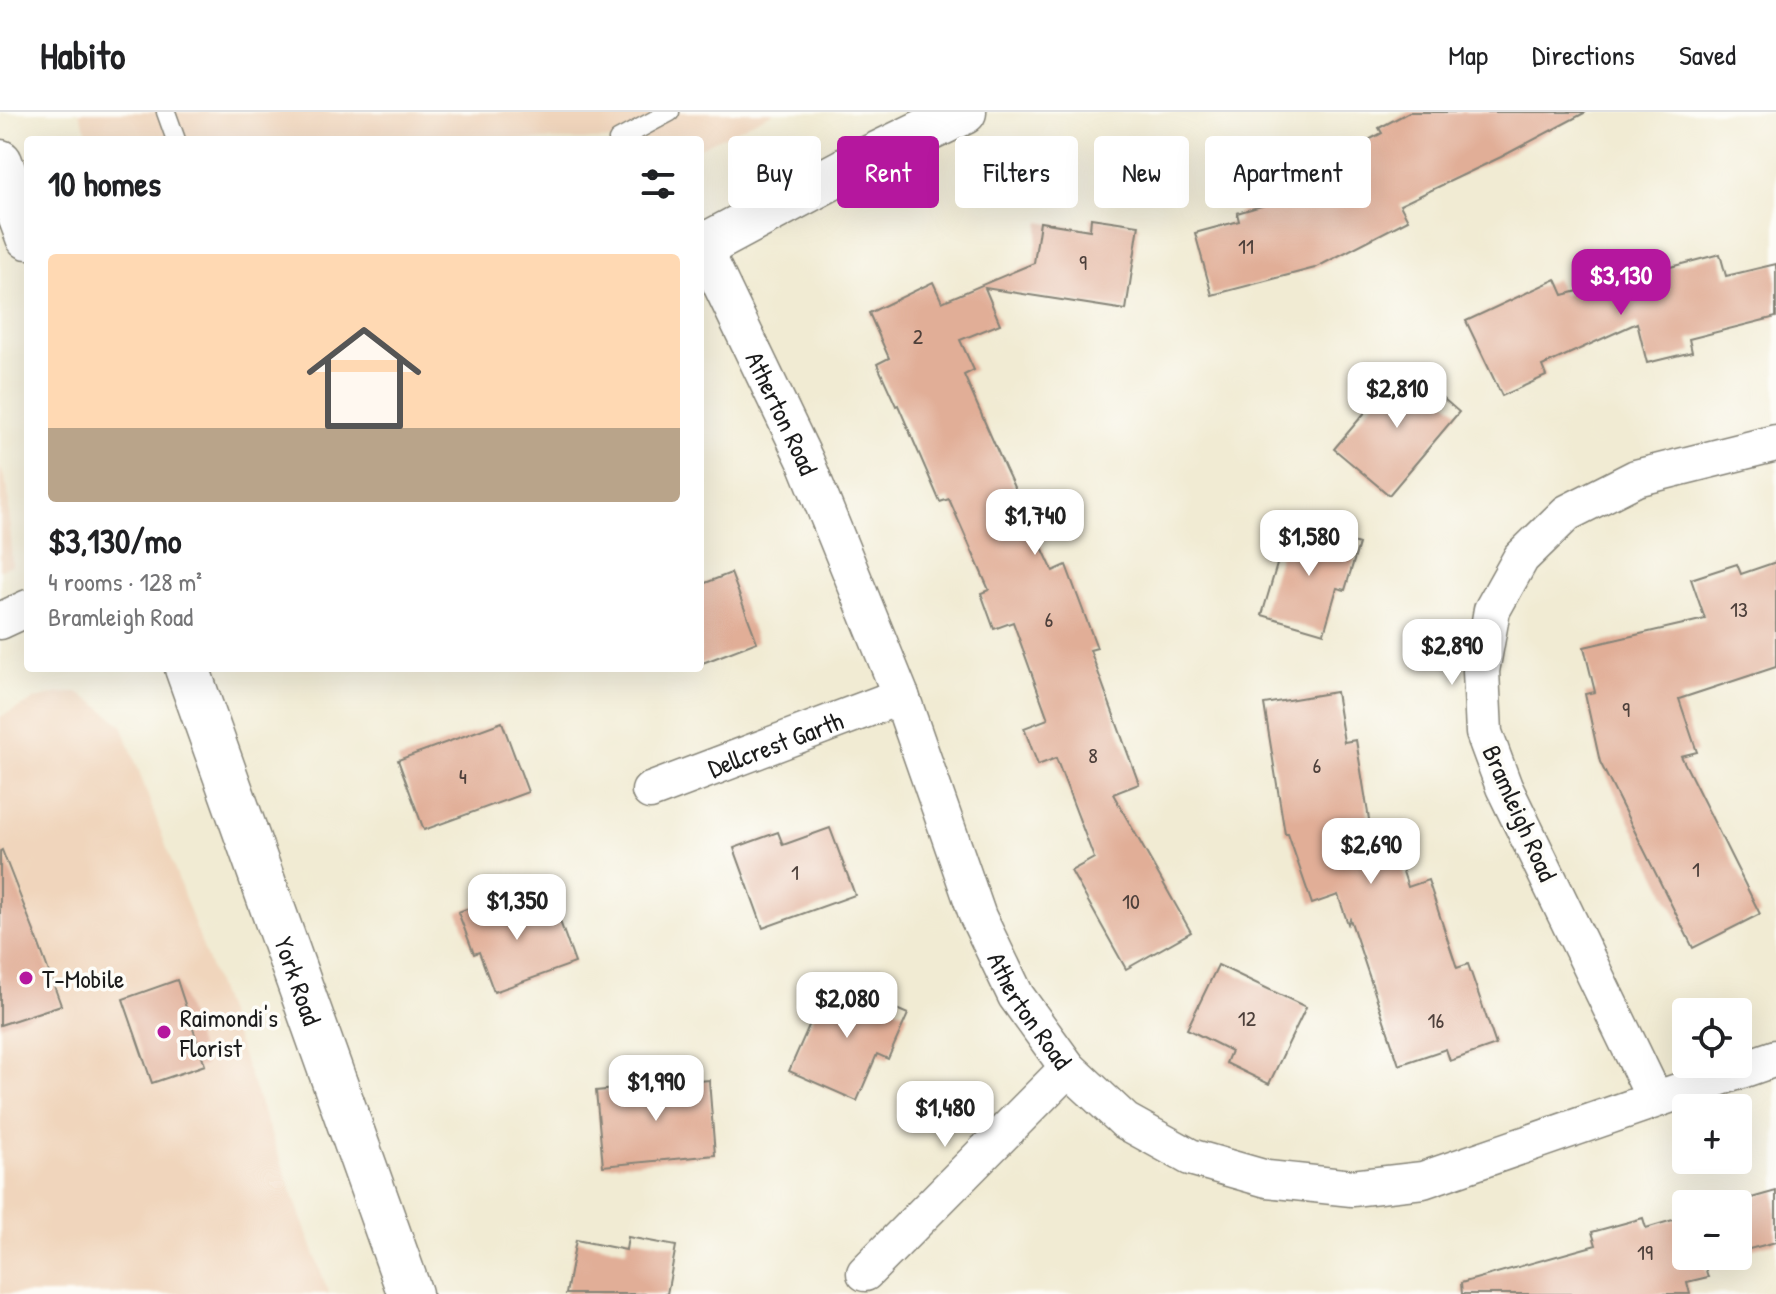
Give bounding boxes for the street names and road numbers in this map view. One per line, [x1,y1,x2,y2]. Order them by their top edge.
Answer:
street label: Atherton Road [738,346,827,480]
street label: Dellcrest Garth [703,702,848,785]
street label: Bramleigh Road [1474,740,1566,886]
street label: York Road [267,932,330,1030]
street label: Atherton Road [980,946,1080,1076]

